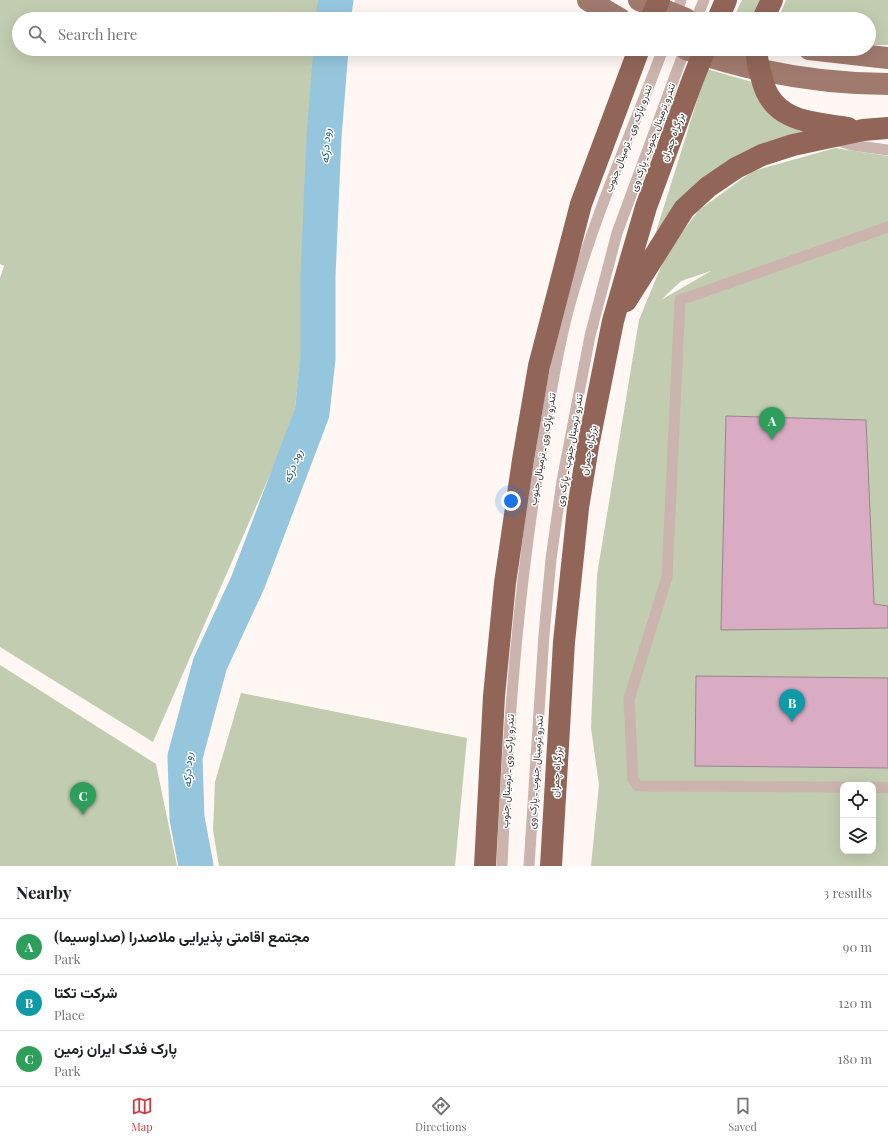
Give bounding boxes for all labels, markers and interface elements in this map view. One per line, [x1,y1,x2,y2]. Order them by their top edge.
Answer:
search box [12,12,876,56]
icon: search [26,23,48,45]
text: Search here [58,24,137,44]
street label: تندرو ترمینال جنوب ـ پارک وی [626,81,679,193]
street label: تندرو پارک وی ـ ترمینال جنوب [601,82,656,194]
street label: بزرگراه چمران [657,111,688,164]
water label: رود درکه [317,128,333,164]
street label: تندرو پارک وی ـ ترمینال جنوب [525,392,560,507]
street label: تندرو ترمینال جنوب ـ پارک وی [552,393,587,508]
pin: A [759,407,785,440]
street label: بزرگراه چمران [576,424,601,477]
water label: رود درکه [279,447,305,485]
your location [501,491,521,511]
pin: B [779,689,805,722]
street label: تندرو پارک وی ـ ترمینال جنوب [497,714,518,828]
street label: تندرو ترمینال جنوب ـ پارک وی [524,715,547,830]
street label: بزرگراه چمران [547,746,566,798]
water label: رود درکه [179,752,195,788]
pin: C [70,782,96,815]
map controls [840,782,876,854]
button: locate [840,782,876,818]
button: layers [840,818,876,854]
text: Nearby [16,881,71,903]
text: 3 results [823,884,872,901]
text: مجتمع اقامتی پذیرایی ملاصدرا (صداوسیما) [54,926,310,946]
text: A [25,938,33,955]
text: 90 m [843,938,872,955]
text: Park [54,950,81,967]
text: شرکت تکتا [54,982,118,1002]
text: B [25,994,33,1011]
text: 120 m [838,994,872,1011]
text: Place [54,1006,85,1023]
text: پارک فدک ایران زمین [54,1038,177,1058]
text: C [24,1050,34,1067]
text: 180 m [838,1050,872,1067]
text: Park [54,1062,81,1079]
tab: Map [131,1095,153,1134]
tab: Directions [415,1095,466,1134]
tab: Saved [728,1095,757,1134]

